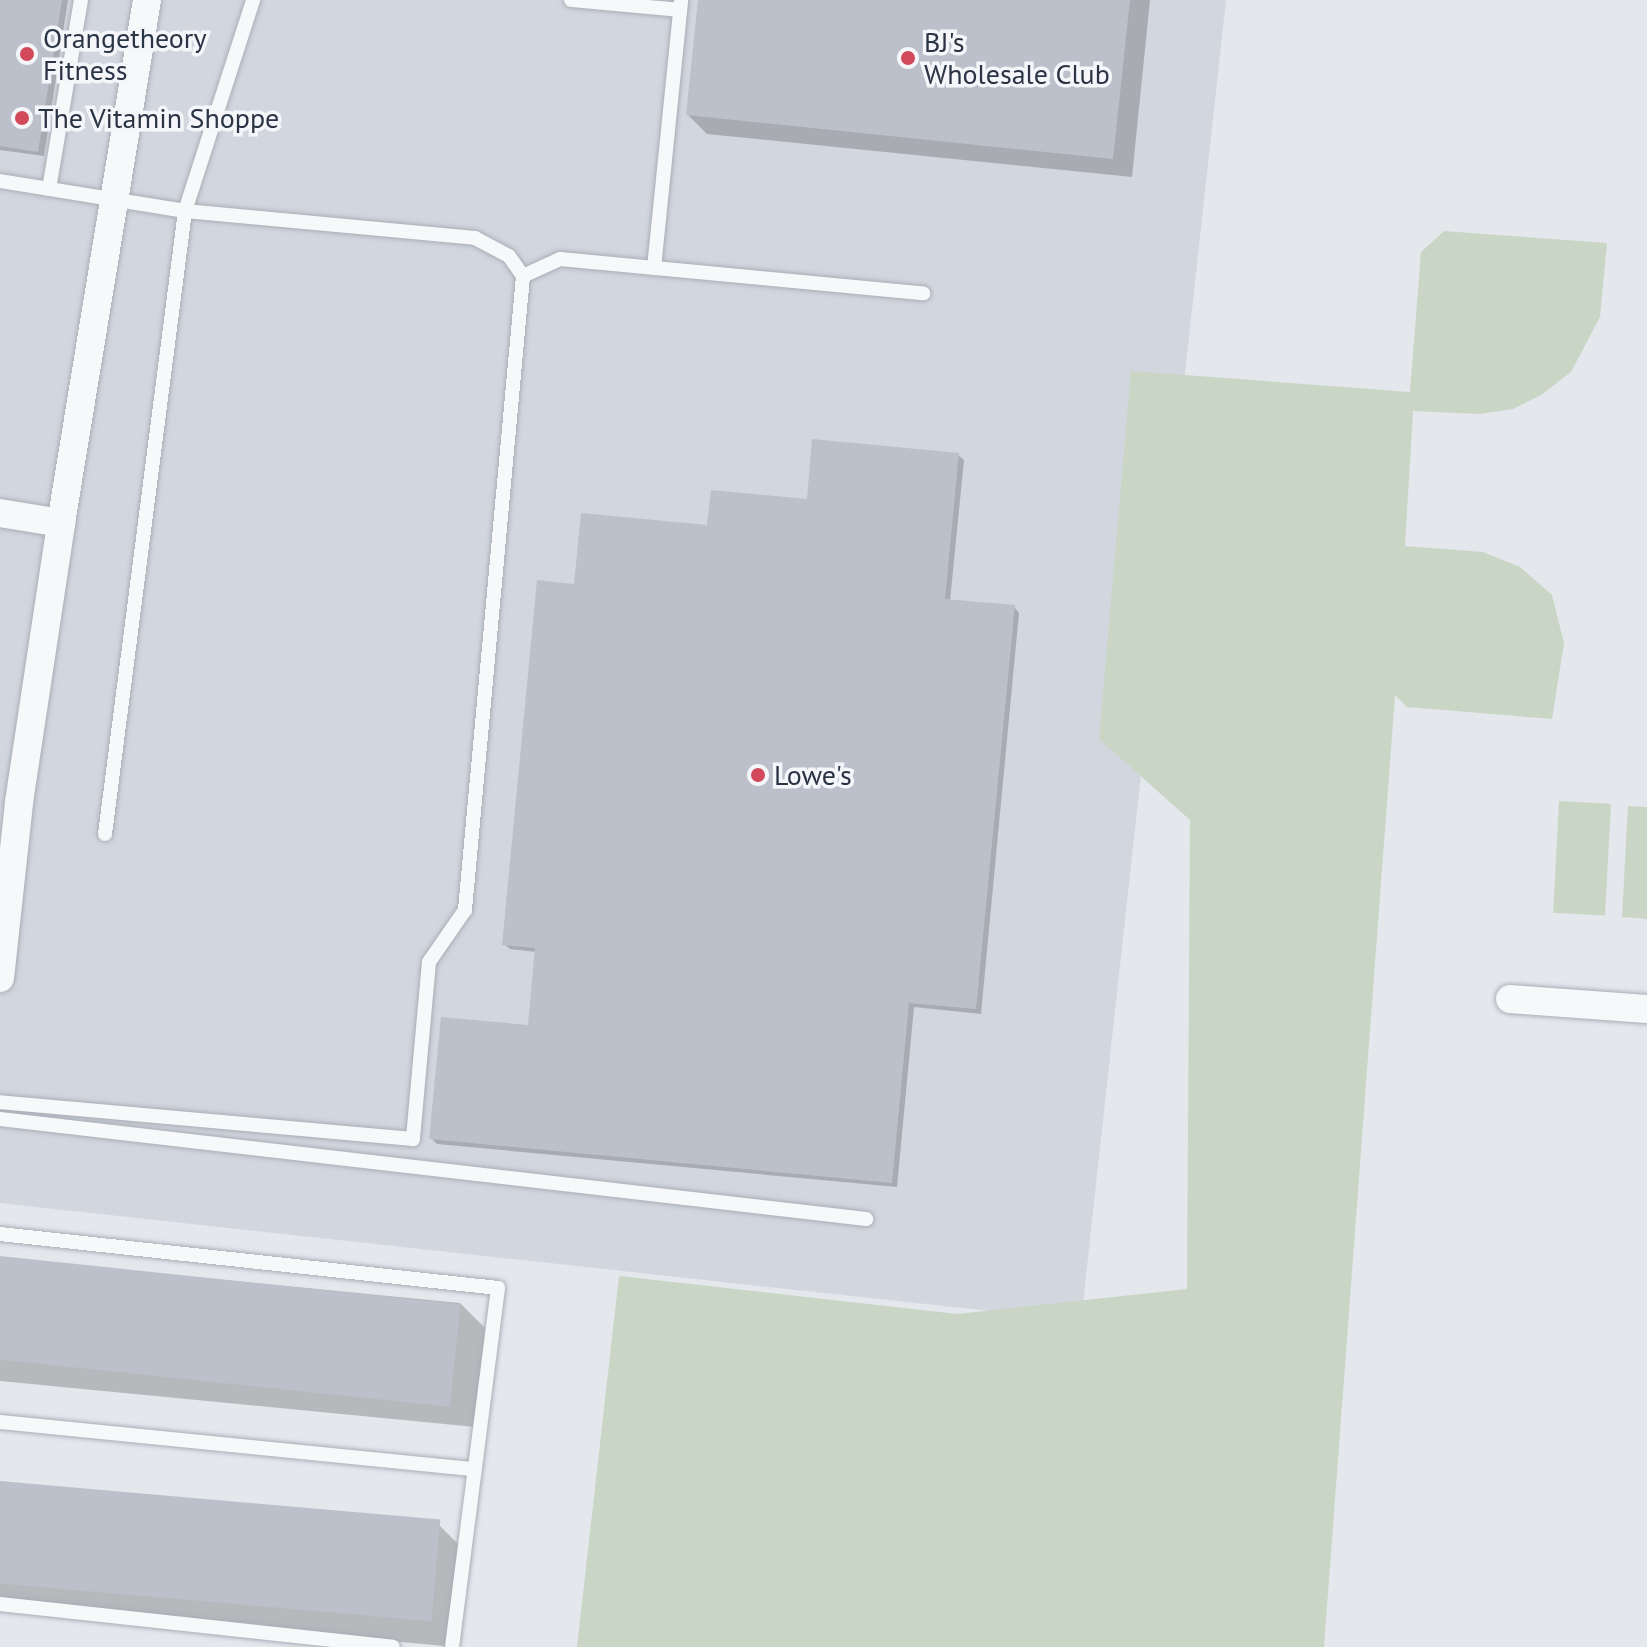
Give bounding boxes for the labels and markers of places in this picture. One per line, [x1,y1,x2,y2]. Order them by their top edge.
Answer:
place label: Orangetheory Fitness [43,21,206,87]
place label: BJ's Wholesale Club [924,25,1110,91]
marker: Orangetheory Fitness [18,45,36,63]
marker: BJ's Wholesale Club [899,49,917,67]
place label: The Vitamin Shoppe [38,101,280,135]
marker: The Vitamin Shoppe [13,109,31,127]
place label: Lowe's [774,758,852,792]
marker: Lowe's [749,766,767,784]

